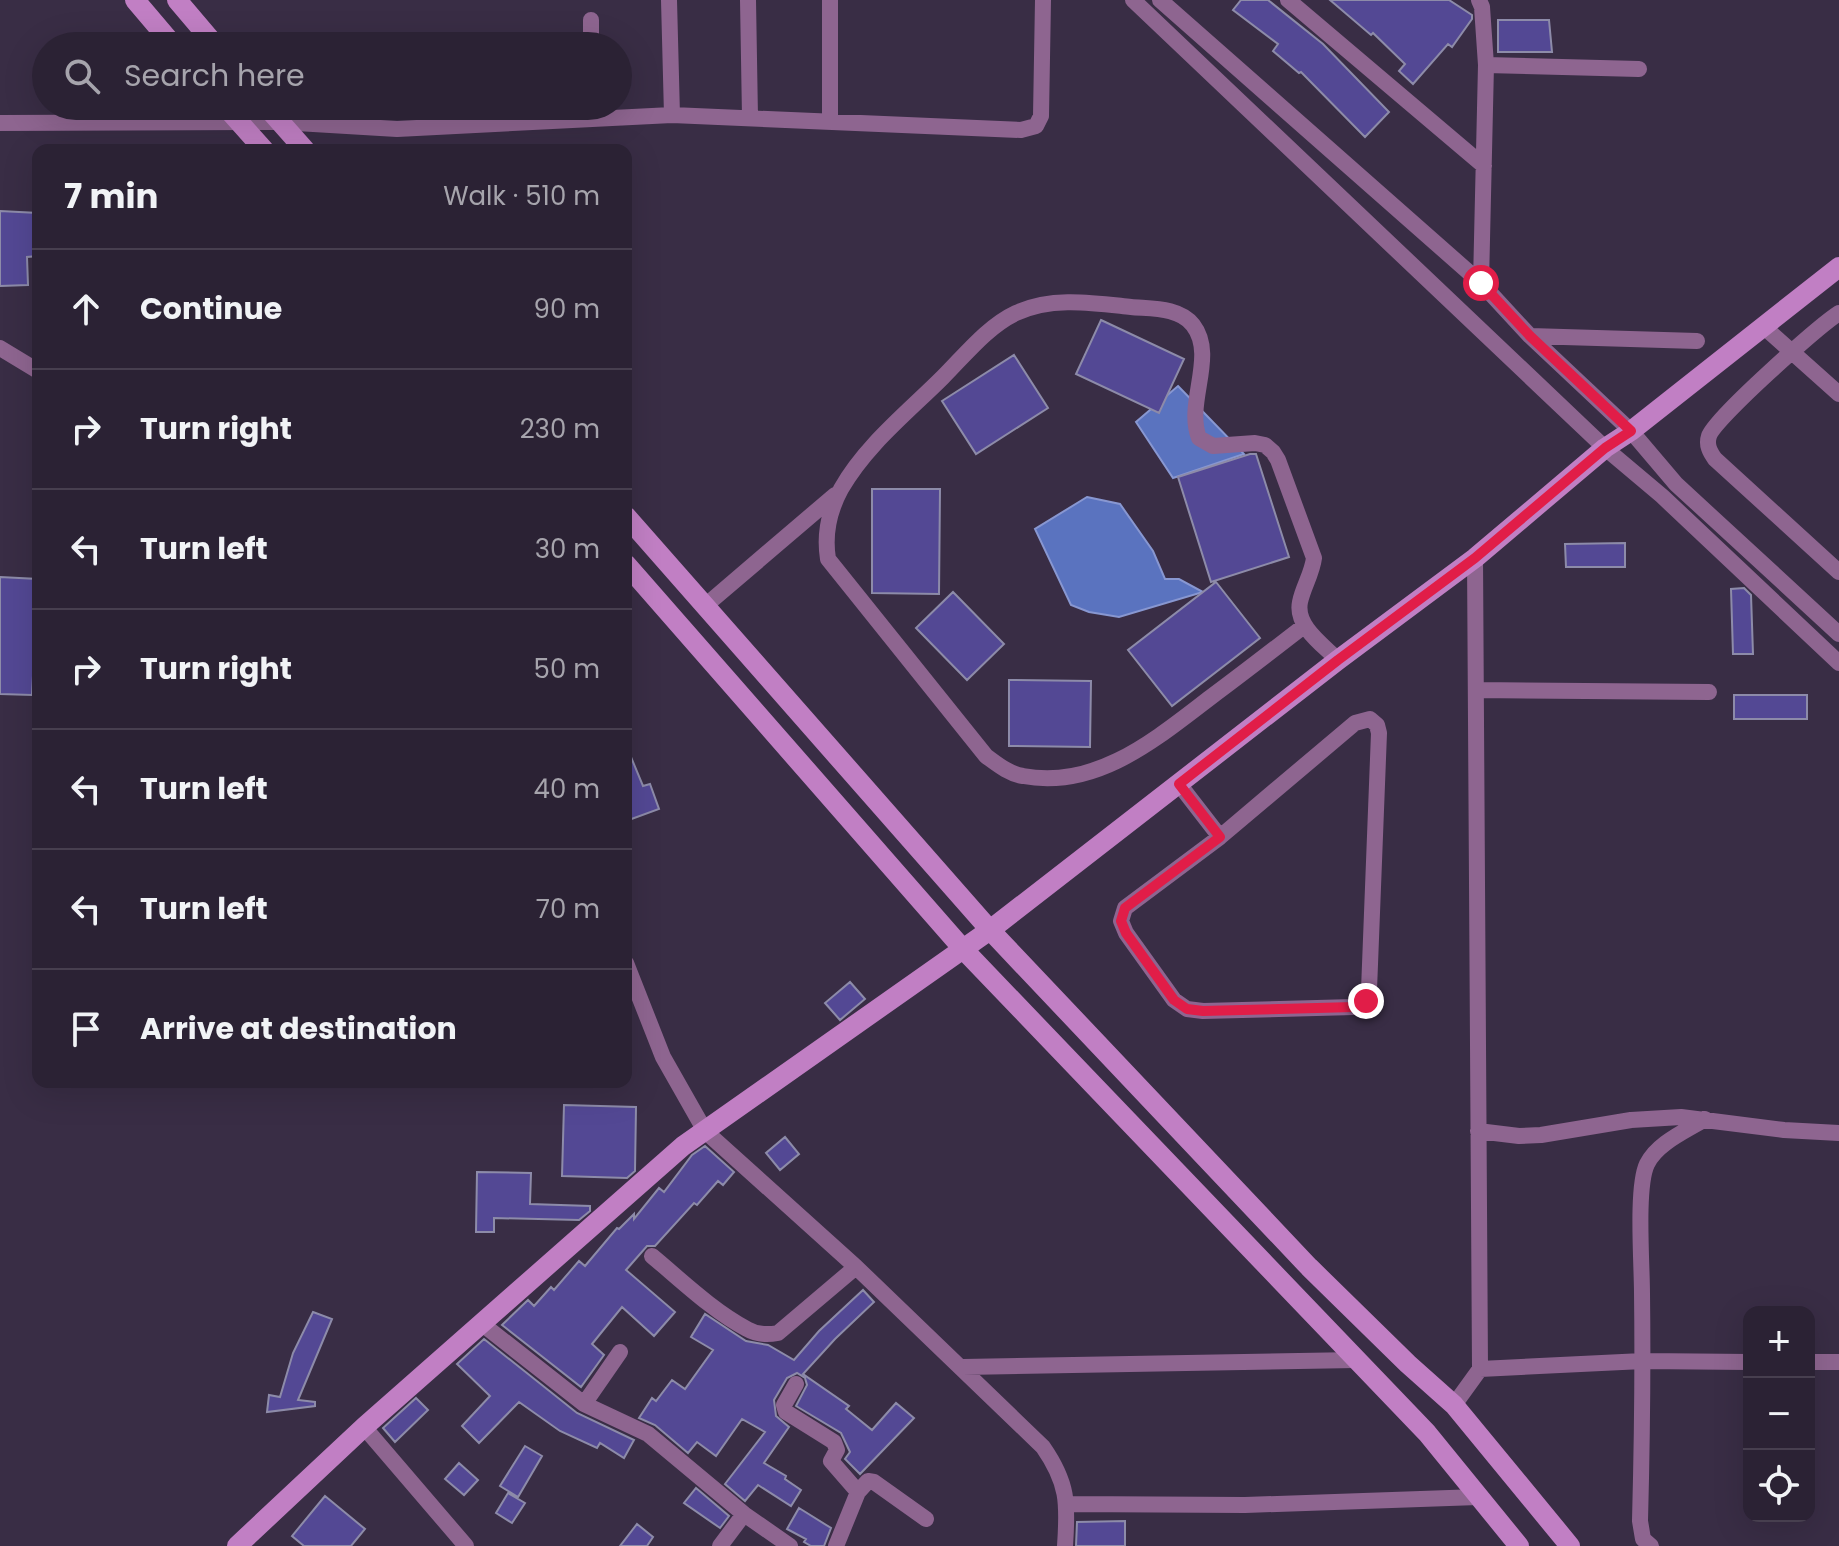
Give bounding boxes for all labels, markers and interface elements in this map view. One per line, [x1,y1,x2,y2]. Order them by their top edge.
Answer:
search box [32,32,632,120]
icon: search [60,54,104,98]
text: Search here [124,54,305,97]
text: 7 min [64,172,158,220]
text: Walk · 510 m [443,178,600,214]
route start [1463,265,1499,301]
icon: ahead [64,287,108,331]
text: Continue [140,287,282,330]
text: 90 m [534,291,600,327]
icon: right [64,407,108,451]
text: Turn right [140,407,292,450]
text: 230 m [520,411,600,447]
icon: left [64,527,108,571]
text: Turn left [140,527,268,570]
text: 30 m [535,531,600,567]
icon: right [64,647,108,691]
text: Turn right [140,647,292,690]
text: 50 m [534,651,600,687]
icon: left [64,767,108,811]
text: Turn left [140,767,268,810]
text: 40 m [534,771,600,807]
icon: left [64,887,108,931]
text: Turn left [140,887,268,930]
text: 70 m [536,891,600,927]
route end [1348,983,1384,1019]
icon: arrive [64,1007,108,1051]
text: Arrive at destination [140,1007,457,1050]
map controls [1743,1306,1815,1522]
button: + [1743,1306,1815,1378]
button: − [1743,1378,1815,1450]
button: locate [1743,1450,1815,1522]

